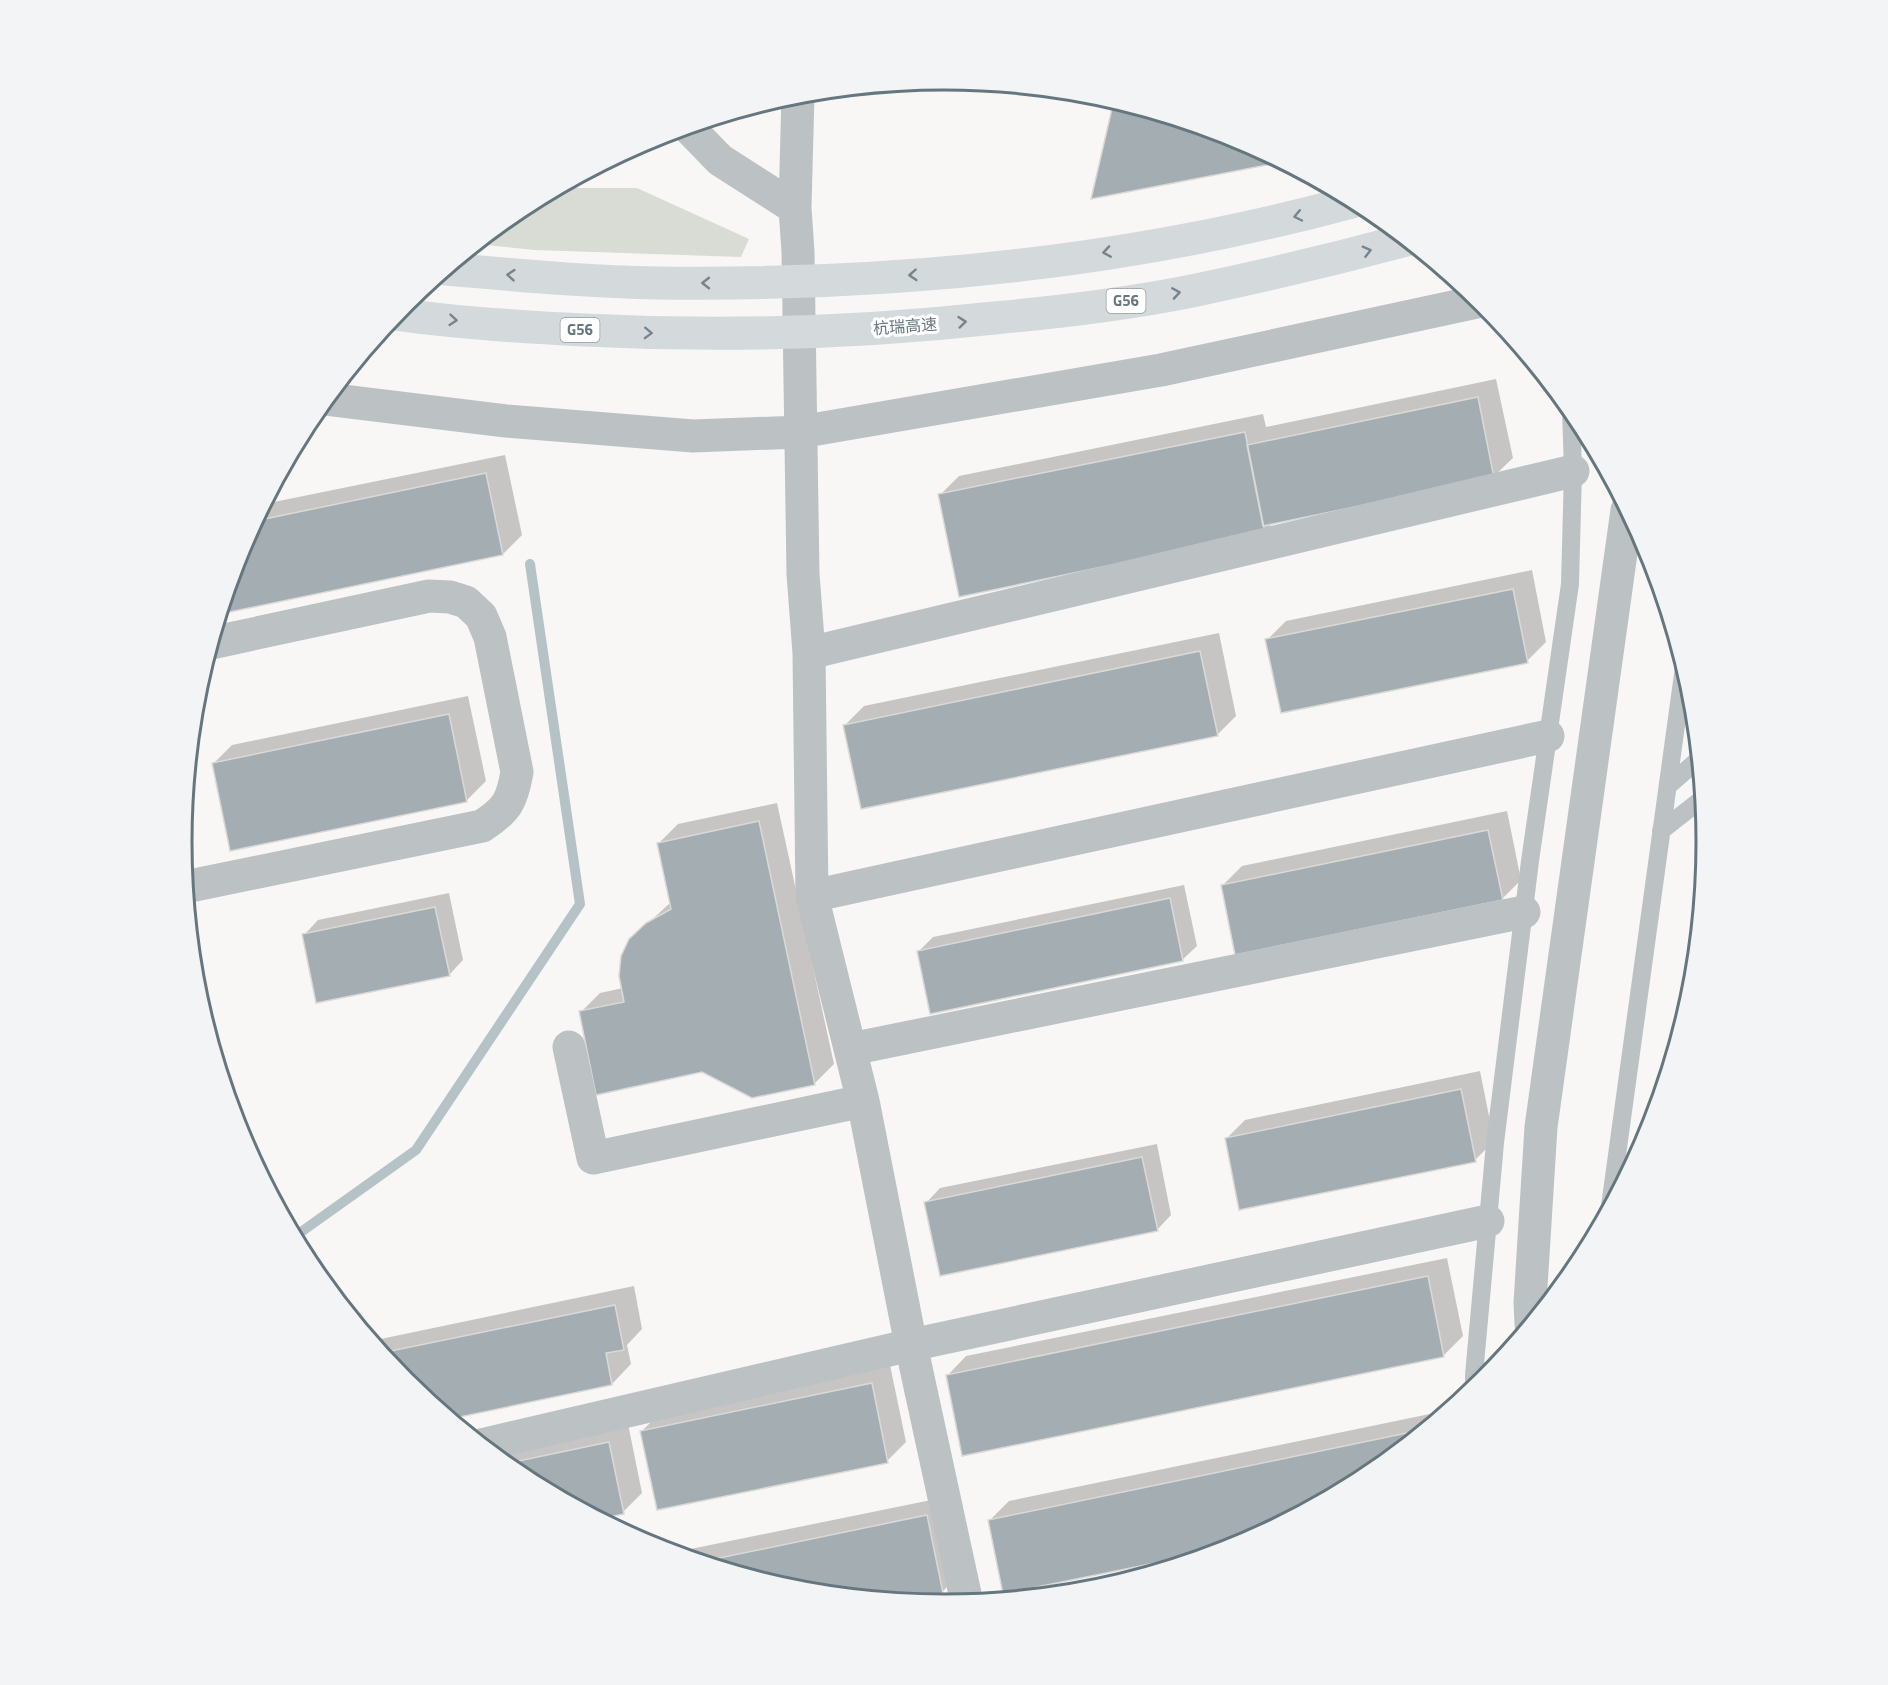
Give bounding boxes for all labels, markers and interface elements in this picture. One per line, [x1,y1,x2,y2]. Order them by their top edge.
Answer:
one-way arrow [1293,208,1303,221]
one-way arrow [1361,245,1371,258]
one-way arrow [1102,246,1111,258]
one-way arrow [909,268,918,281]
one-way arrow [506,269,515,282]
one-way arrow [701,276,710,289]
one-way arrow [1172,288,1181,300]
road number: G56 [1106,289,1146,313]
street label: 杭瑞高速 [872,312,938,340]
one-way arrow [449,313,458,326]
one-way arrow [958,316,967,329]
road number: G56 [560,318,600,342]
one-way arrow [644,327,653,340]

